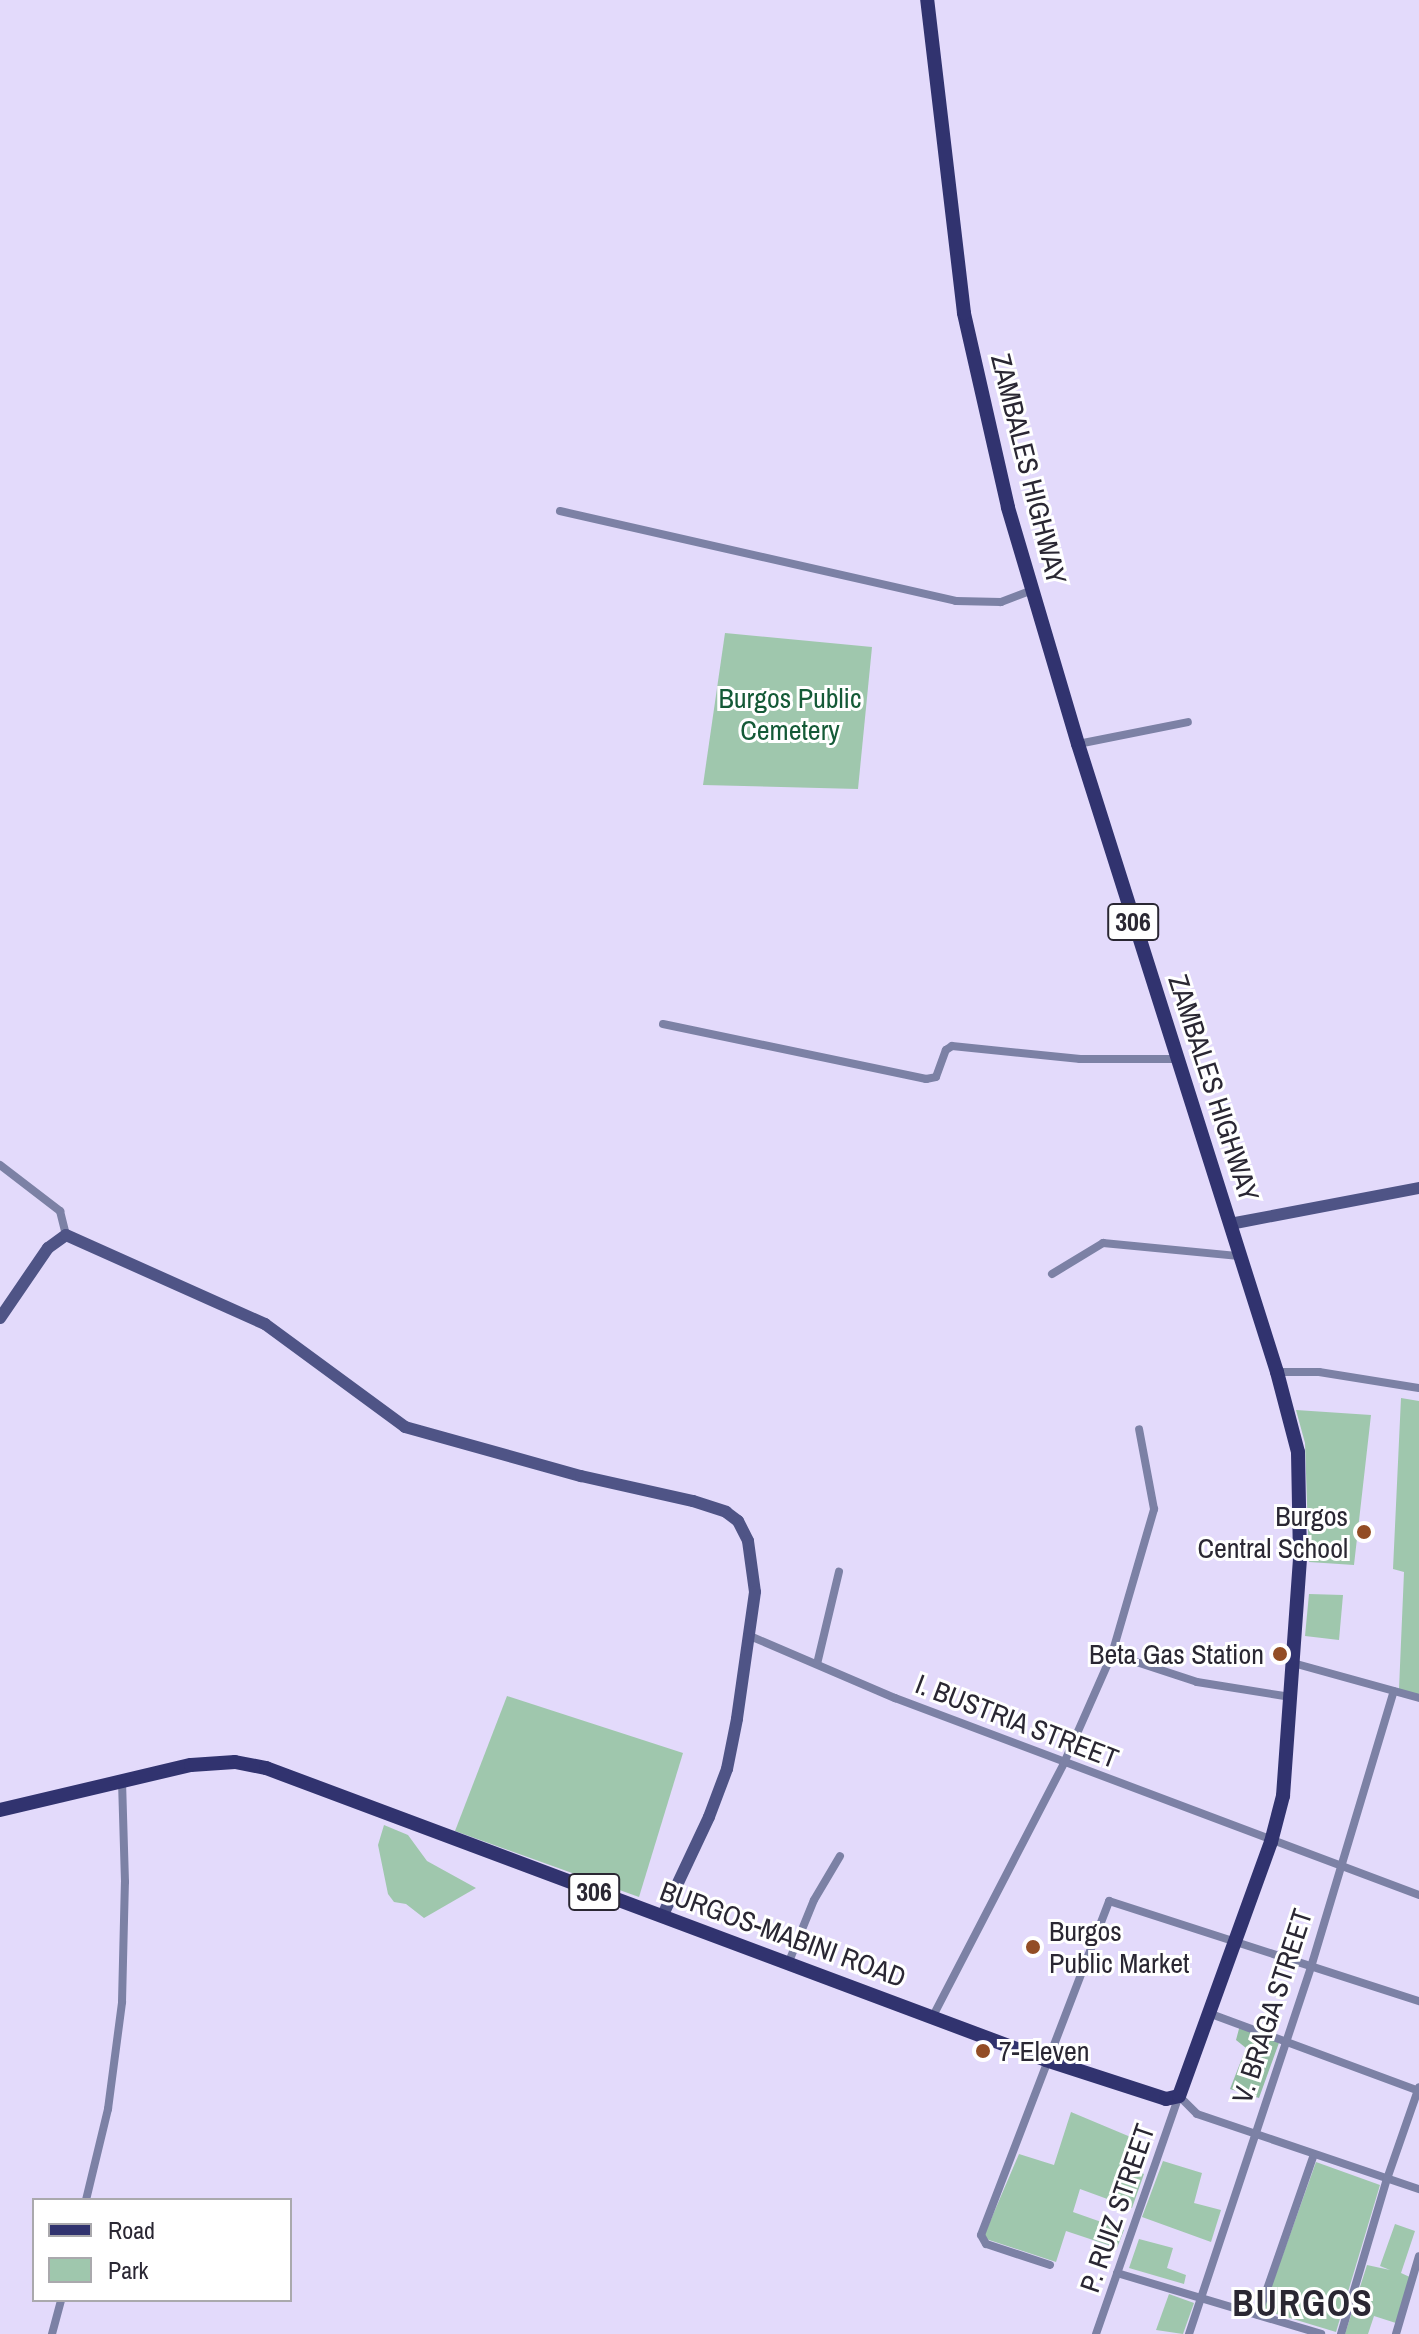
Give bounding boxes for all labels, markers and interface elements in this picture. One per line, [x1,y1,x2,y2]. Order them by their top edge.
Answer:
street label: ZAMBALES HIGHWAY [984,350,1074,588]
park label: Burgos Public Cemetery [719,681,861,747]
road number: 306 [1107,900,1159,944]
street label: ZAMBALES HIGHWAY [1162,971,1266,1205]
place label: Burgos Central School [1197,1499,1348,1565]
marker: Burgos Central School [1355,1523,1373,1541]
place label: Beta Gas Station [1089,1637,1264,1671]
marker: Beta Gas Station [1271,1645,1289,1663]
street label: I. BUSTRIA STREET [910,1667,1124,1775]
road number: 306 [568,1870,620,1914]
street label: BURGOS-MABINI ROAD [656,1874,910,1994]
street label: V. BRAGA STREET [1225,1904,1319,2108]
place label: Burgos Public Market [1049,1914,1189,1980]
marker: Burgos Public Market [1024,1938,1042,1956]
place label: 7-Eleven [999,2034,1090,2068]
marker: 7-Eleven [974,2042,992,2060]
street label: P. RUIZ STREET [1073,2119,1161,2297]
legend [32,2198,292,2302]
text: Road [108,2214,155,2246]
text: Park [108,2254,148,2286]
district label: BURGOS [1232,2282,1374,2326]

